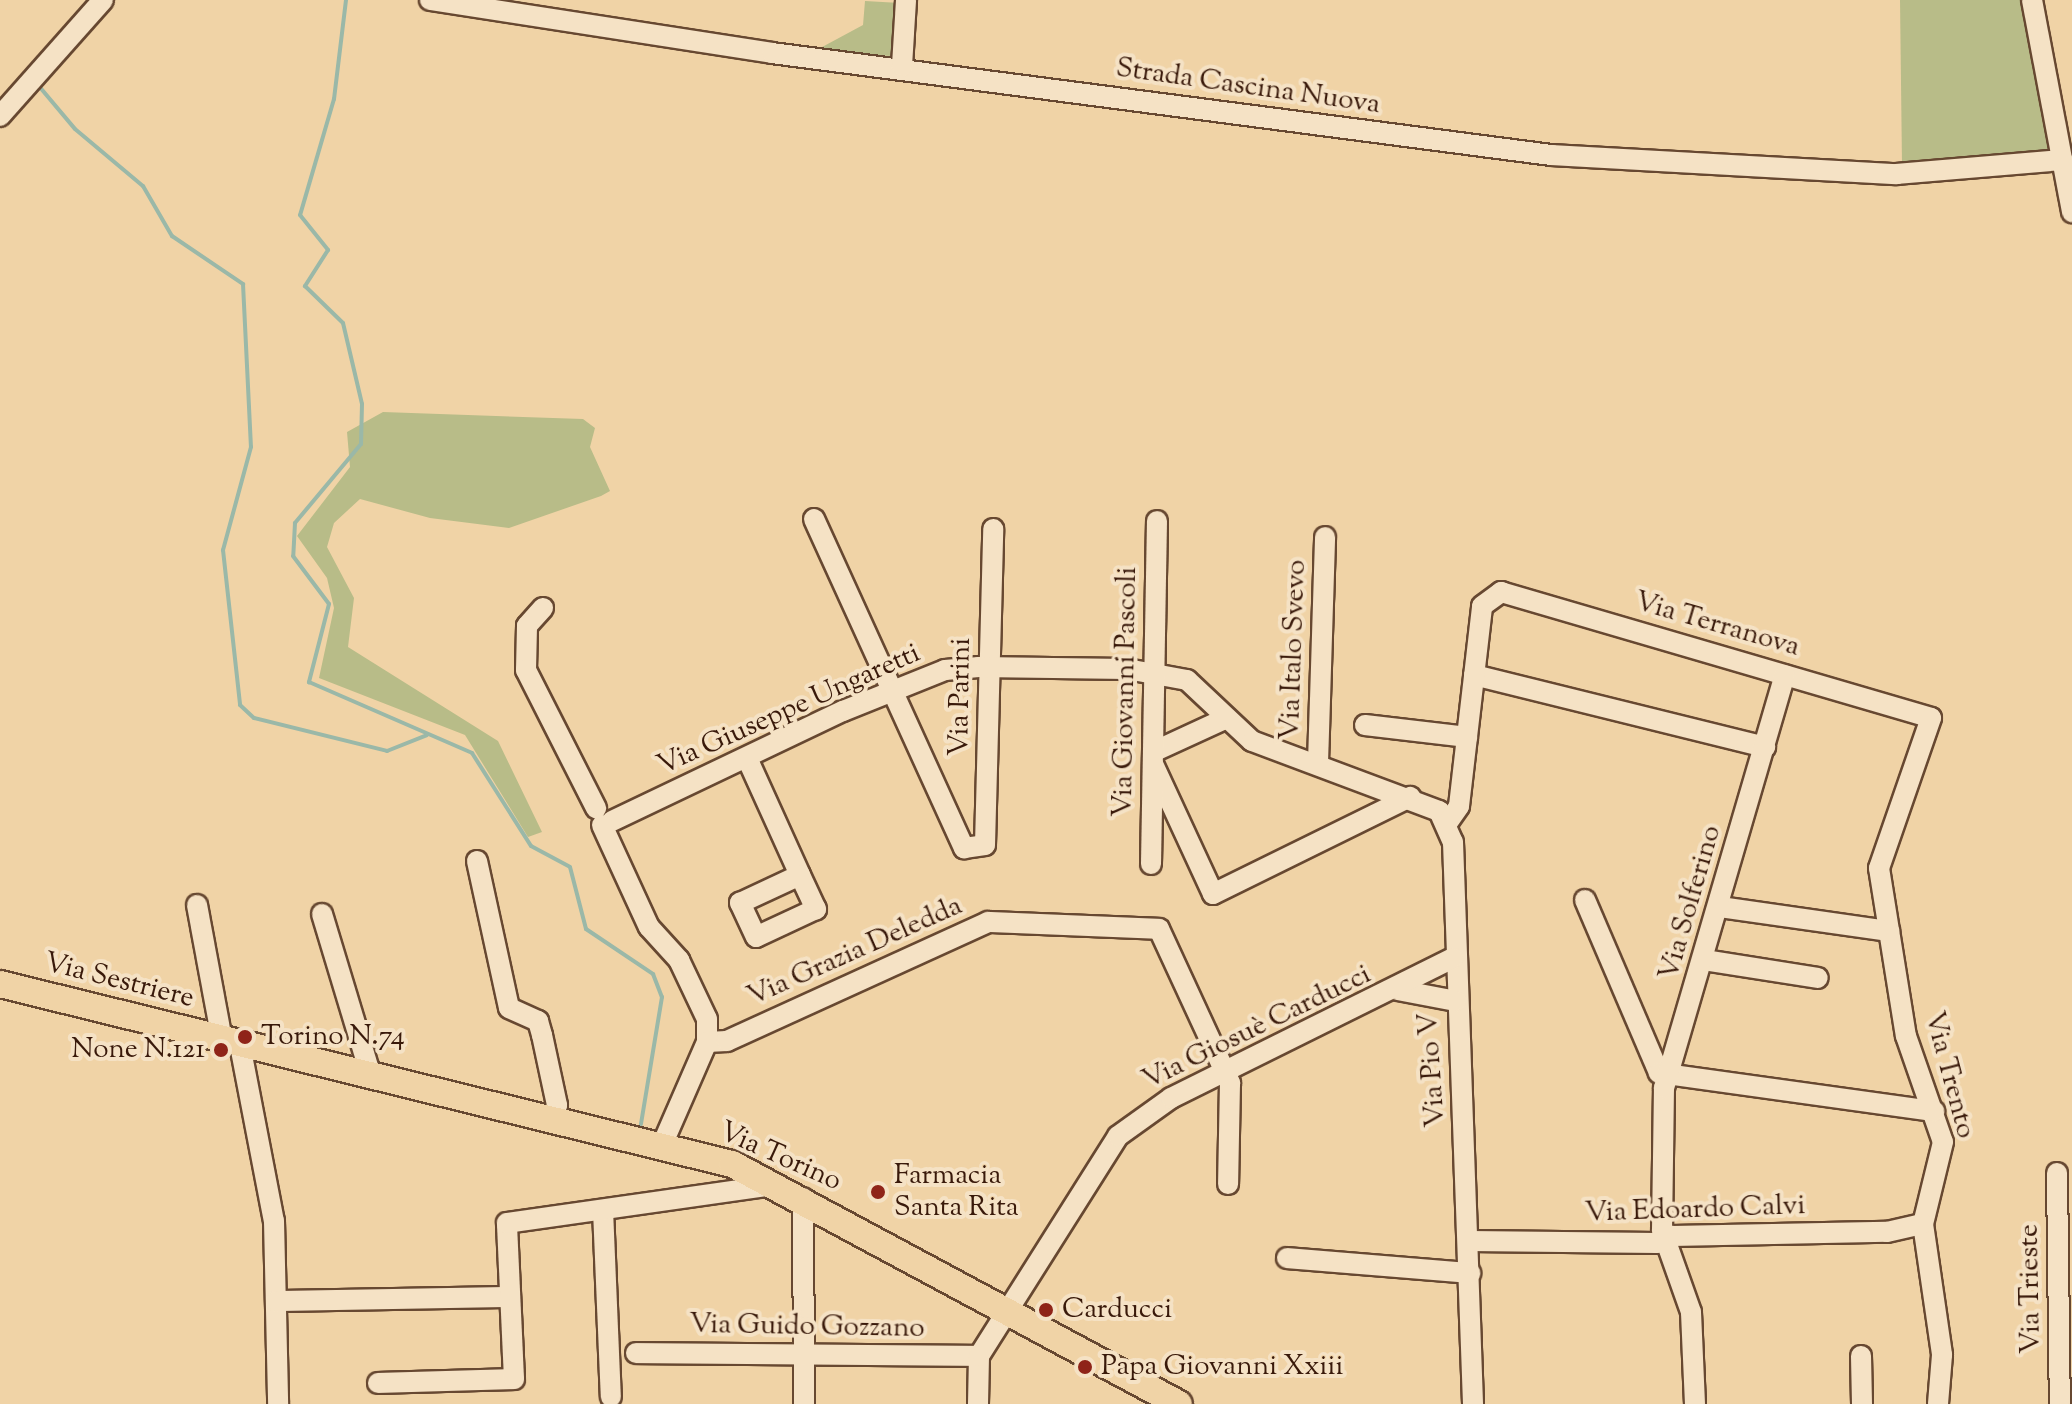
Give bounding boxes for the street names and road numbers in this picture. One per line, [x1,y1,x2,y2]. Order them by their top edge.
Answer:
street label: Strada Cascina Nuova [1114,52,1382,122]
street label: Via Italo Svevo [1274,559,1314,741]
street label: Via Giovanni Pascoli [1107,566,1145,818]
street label: Via Terranova [1631,585,1803,665]
street label: Via Giuseppe Ungaretti [652,637,926,783]
street label: Via Parini [943,637,979,757]
street label: Via Solferino [1653,822,1729,984]
street label: Via Grazia Deledda [742,890,968,1014]
street label: Via Sestriere [41,946,197,1016]
street label: Via Giosuè Carducci [1137,958,1377,1098]
street label: Via Trento [1916,1008,1982,1142]
street label: Via Pio V [1412,1012,1454,1128]
street label: Via Torino [714,1115,846,1199]
street label: Via Edoardo Calvi [1584,1189,1806,1231]
street label: Via Trieste [2013,1224,2049,1354]
street label: Via Guido Gozzano [689,1308,925,1346]

